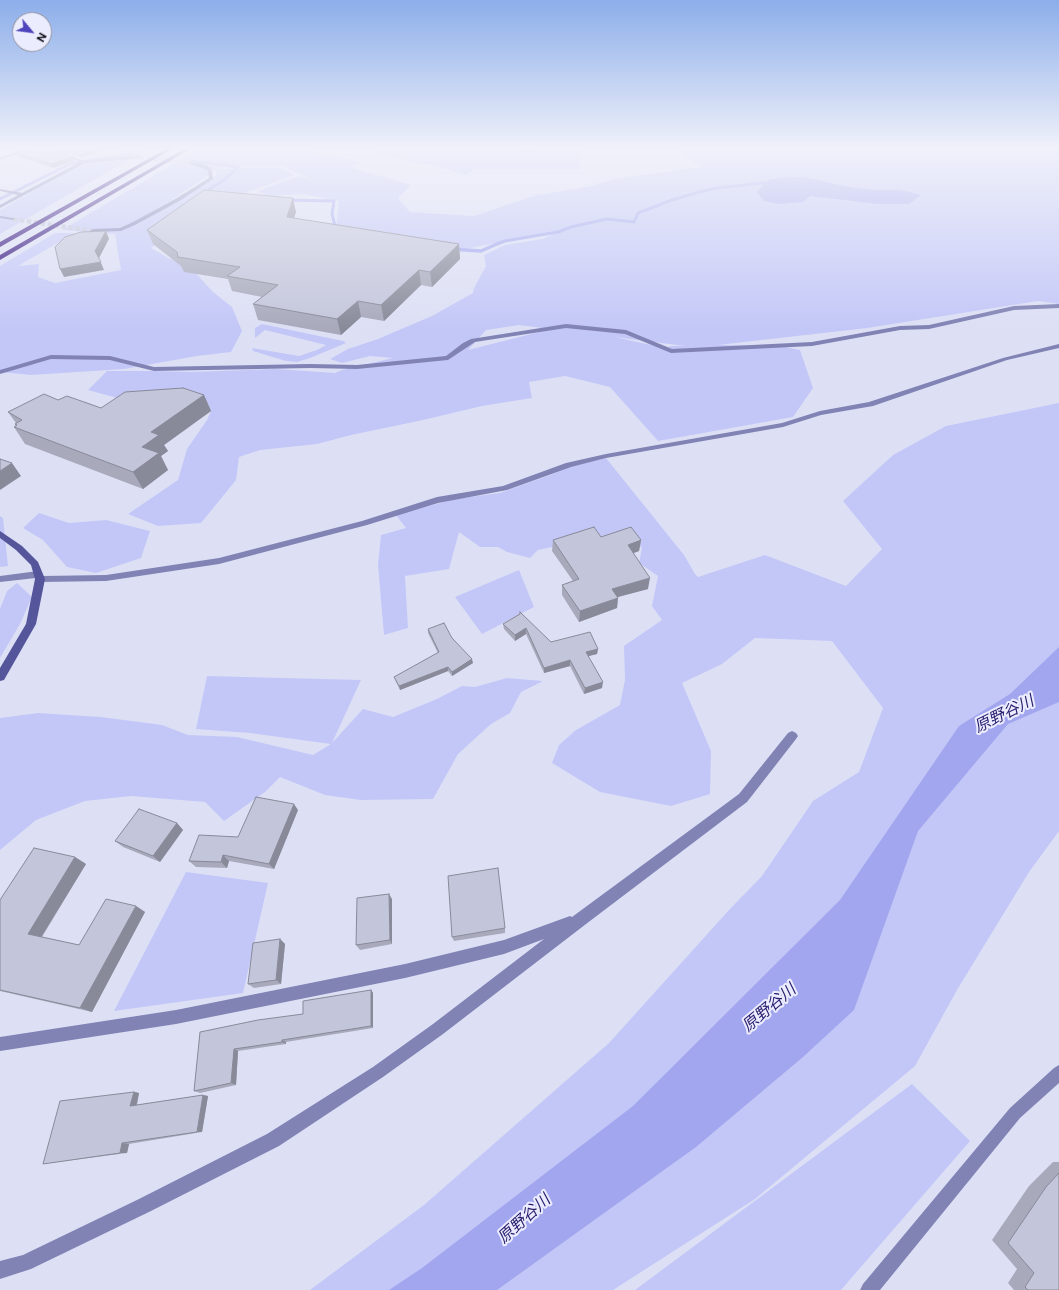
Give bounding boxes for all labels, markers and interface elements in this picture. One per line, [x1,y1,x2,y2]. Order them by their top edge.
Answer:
north arrow [12,12,52,52]
text: N [34,31,49,44]
water label: 原野谷川 [971,691,1037,737]
water label: 原野谷川 [738,980,800,1036]
water label: 原野谷川 [494,1190,554,1248]

